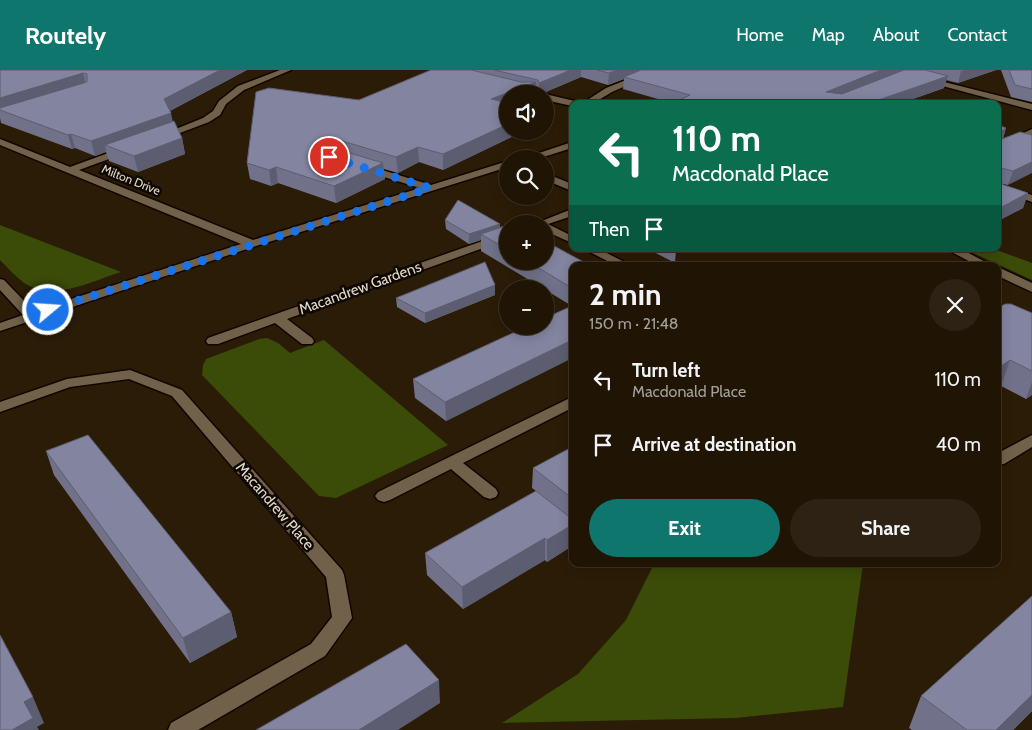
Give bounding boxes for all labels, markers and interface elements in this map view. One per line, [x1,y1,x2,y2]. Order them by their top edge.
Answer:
text: Routely [25,21,106,50]
text: Home [736,24,784,46]
text: Map [812,24,845,46]
text: About [873,24,919,46]
text: Contact [947,24,1007,46]
map controls [499,85,554,335]
button: sound [499,85,554,140]
text: 110 m [672,117,761,160]
icon: left [589,120,654,185]
pin [308,136,350,178]
icon: arrive [315,143,343,171]
button: search [499,150,554,205]
text: Macdonald Place [672,160,829,187]
street label: Milton Drive [100,161,163,198]
button: + [499,215,554,270]
icon: arrive [640,215,668,243]
text: Then [589,218,630,241]
street label: Macandrew Gardens [296,257,424,319]
text: 2 min [589,276,661,313]
button: close [929,279,981,331]
button: − [499,280,554,335]
position arrow [21,283,73,335]
text: 150 m · 21:48 [589,314,679,333]
text: Turn left [632,359,700,382]
icon: left [589,366,617,394]
text: 110 m [934,368,981,391]
text: Macdonald Place [632,382,746,401]
icon: arrive [589,431,617,459]
text: Arrive at destination [632,433,796,456]
text: 40 m [936,433,981,456]
street label: Macandrew Place [232,459,318,554]
button: Exit [589,499,780,557]
button: Share [790,499,981,557]

